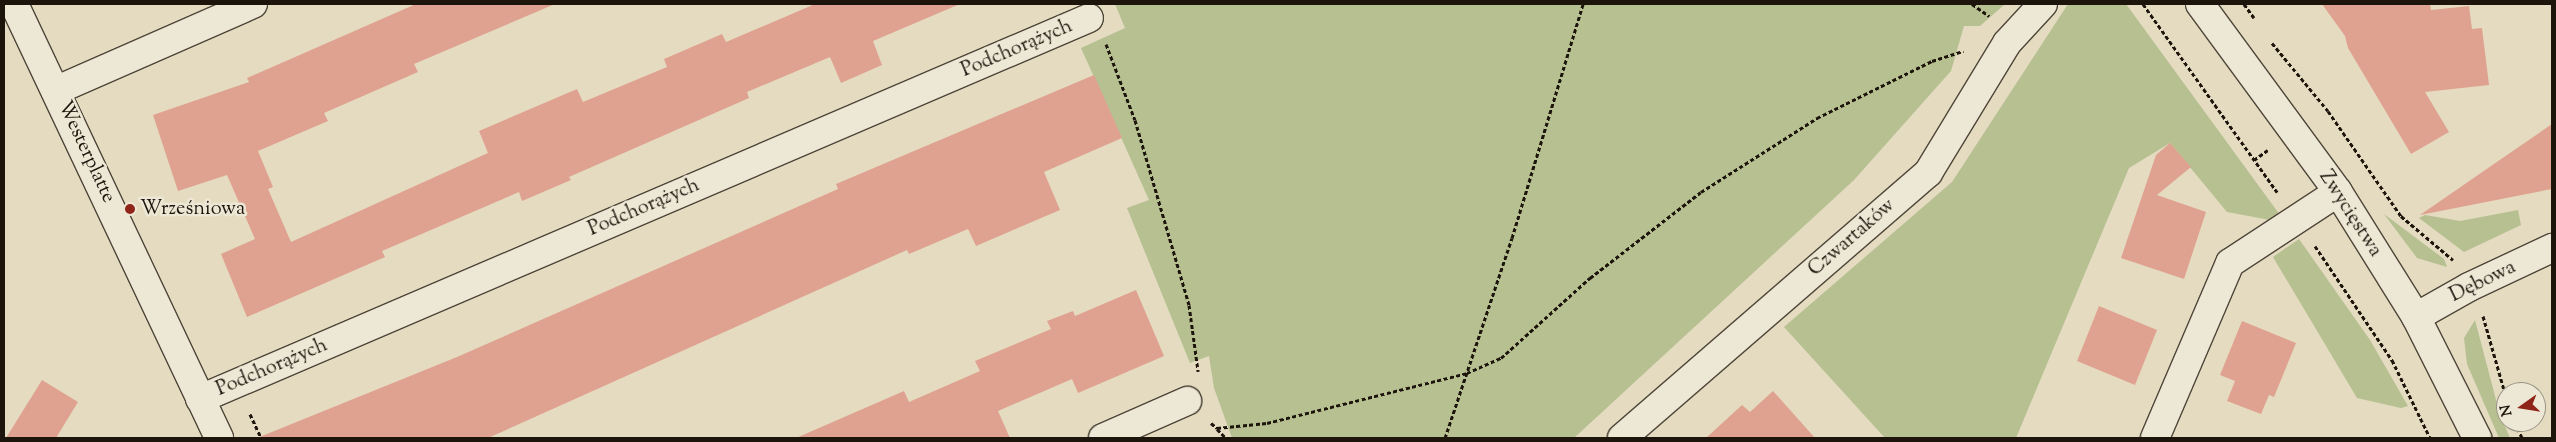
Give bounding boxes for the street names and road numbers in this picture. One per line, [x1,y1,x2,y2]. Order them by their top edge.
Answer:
street label: Podchorążych [958,15,1076,83]
street label: Westerplatte [52,97,120,207]
street label: Zwycięstwa [2313,166,2387,262]
street label: Podchorążych [585,174,703,242]
street label: Czwartaków [1804,194,1900,282]
street label: Dębowa [2446,256,2520,308]
street label: Podchorążych [213,334,331,402]

